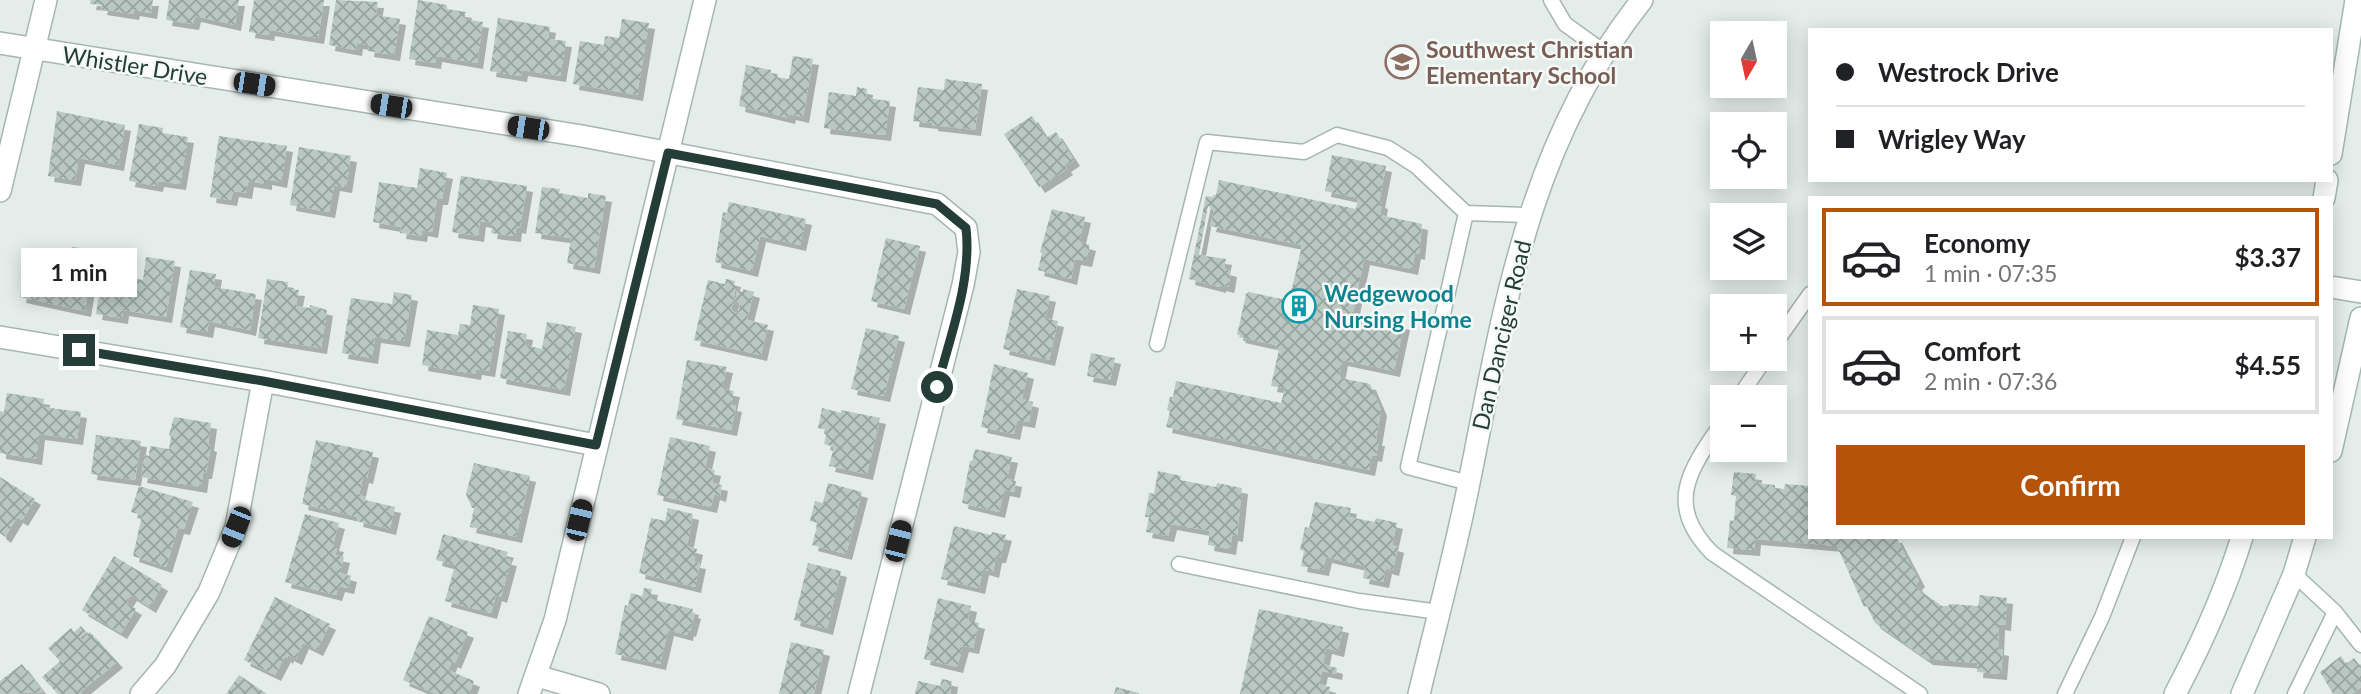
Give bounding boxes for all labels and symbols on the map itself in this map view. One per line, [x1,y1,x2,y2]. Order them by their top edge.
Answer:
north arrow [1710,21,1787,98]
place label: Southwest Christian Elementary School [1426,35,1633,89]
street label: Whistler Drive [60,40,210,90]
school or university icon: Southwest Christian Elementary School [1383,43,1421,81]
car [232,70,277,98]
car [369,92,414,120]
car [506,114,551,142]
street label: Dan Danciger Road [1466,237,1536,433]
callout: 1 min [21,248,137,298]
place label: Wedgewood Nursing Home [1324,279,1472,333]
building icon: Wedgewood Nursing Home [1280,287,1318,325]
route end [63,334,95,366]
route start [921,371,953,403]
car [565,497,594,543]
car [219,504,254,550]
car [883,518,914,564]

